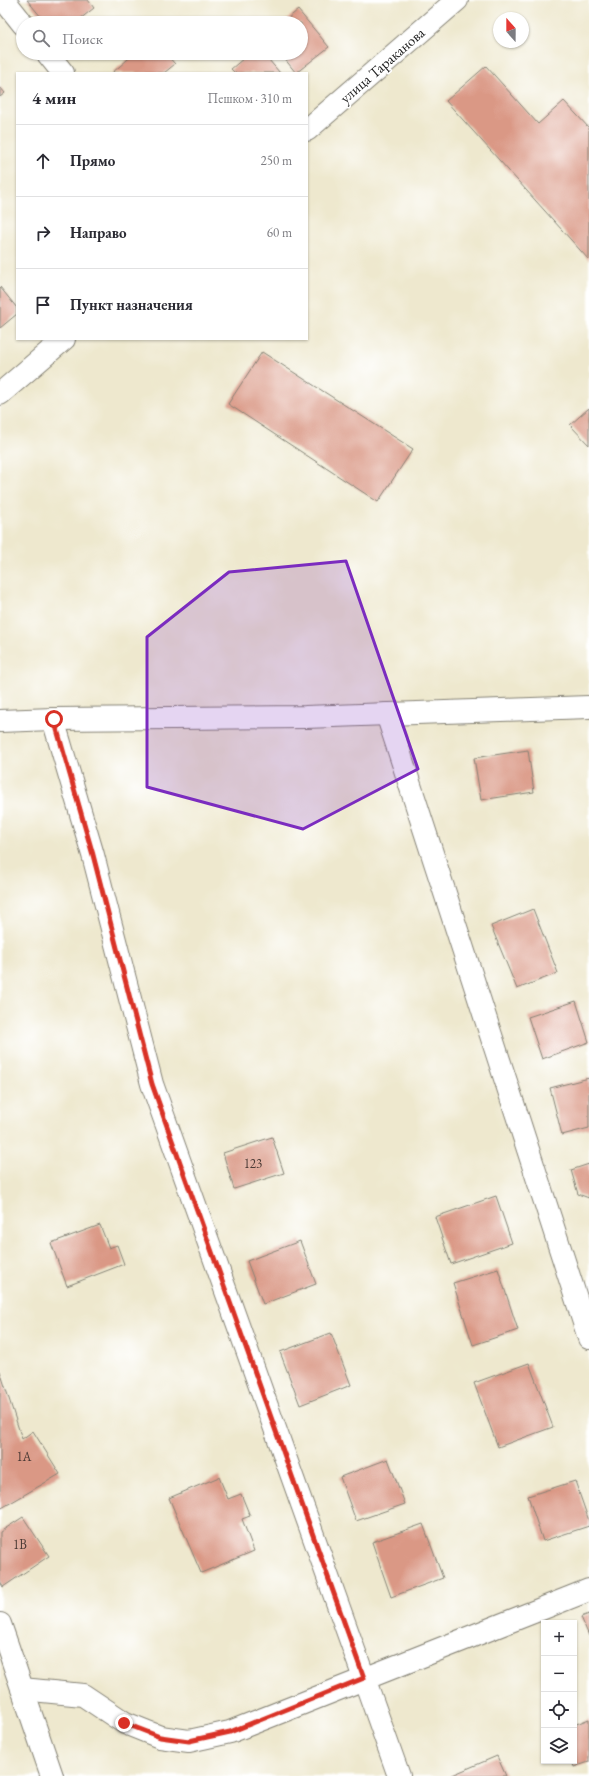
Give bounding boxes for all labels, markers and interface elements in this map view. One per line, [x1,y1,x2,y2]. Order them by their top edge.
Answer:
north arrow [493,12,529,48]
search box [16,16,308,60]
street label: улица Тараканова [336,23,428,107]
icon: search [30,27,52,49]
text: Поиск [62,29,103,48]
text: 4 мин [32,87,76,109]
text: Пешком · 310 m [208,90,292,107]
icon: ahead [32,150,54,172]
text: Прямо [70,151,115,170]
text: 250 m [261,152,292,169]
icon: right [32,222,54,244]
text: Направо [70,223,127,242]
text: 60 m [267,224,292,241]
icon: arrive [32,294,54,316]
text: Пункт назначения [70,295,193,314]
route start [45,710,63,728]
house number: 123 [244,1155,262,1172]
house number: 1А [16,1448,33,1465]
house number: 1В [13,1536,27,1553]
map controls [541,1620,577,1764]
button: + [541,1620,577,1656]
button: − [541,1656,577,1692]
button: locate [541,1692,577,1728]
route end [115,1714,133,1732]
button: layers [541,1728,577,1764]

